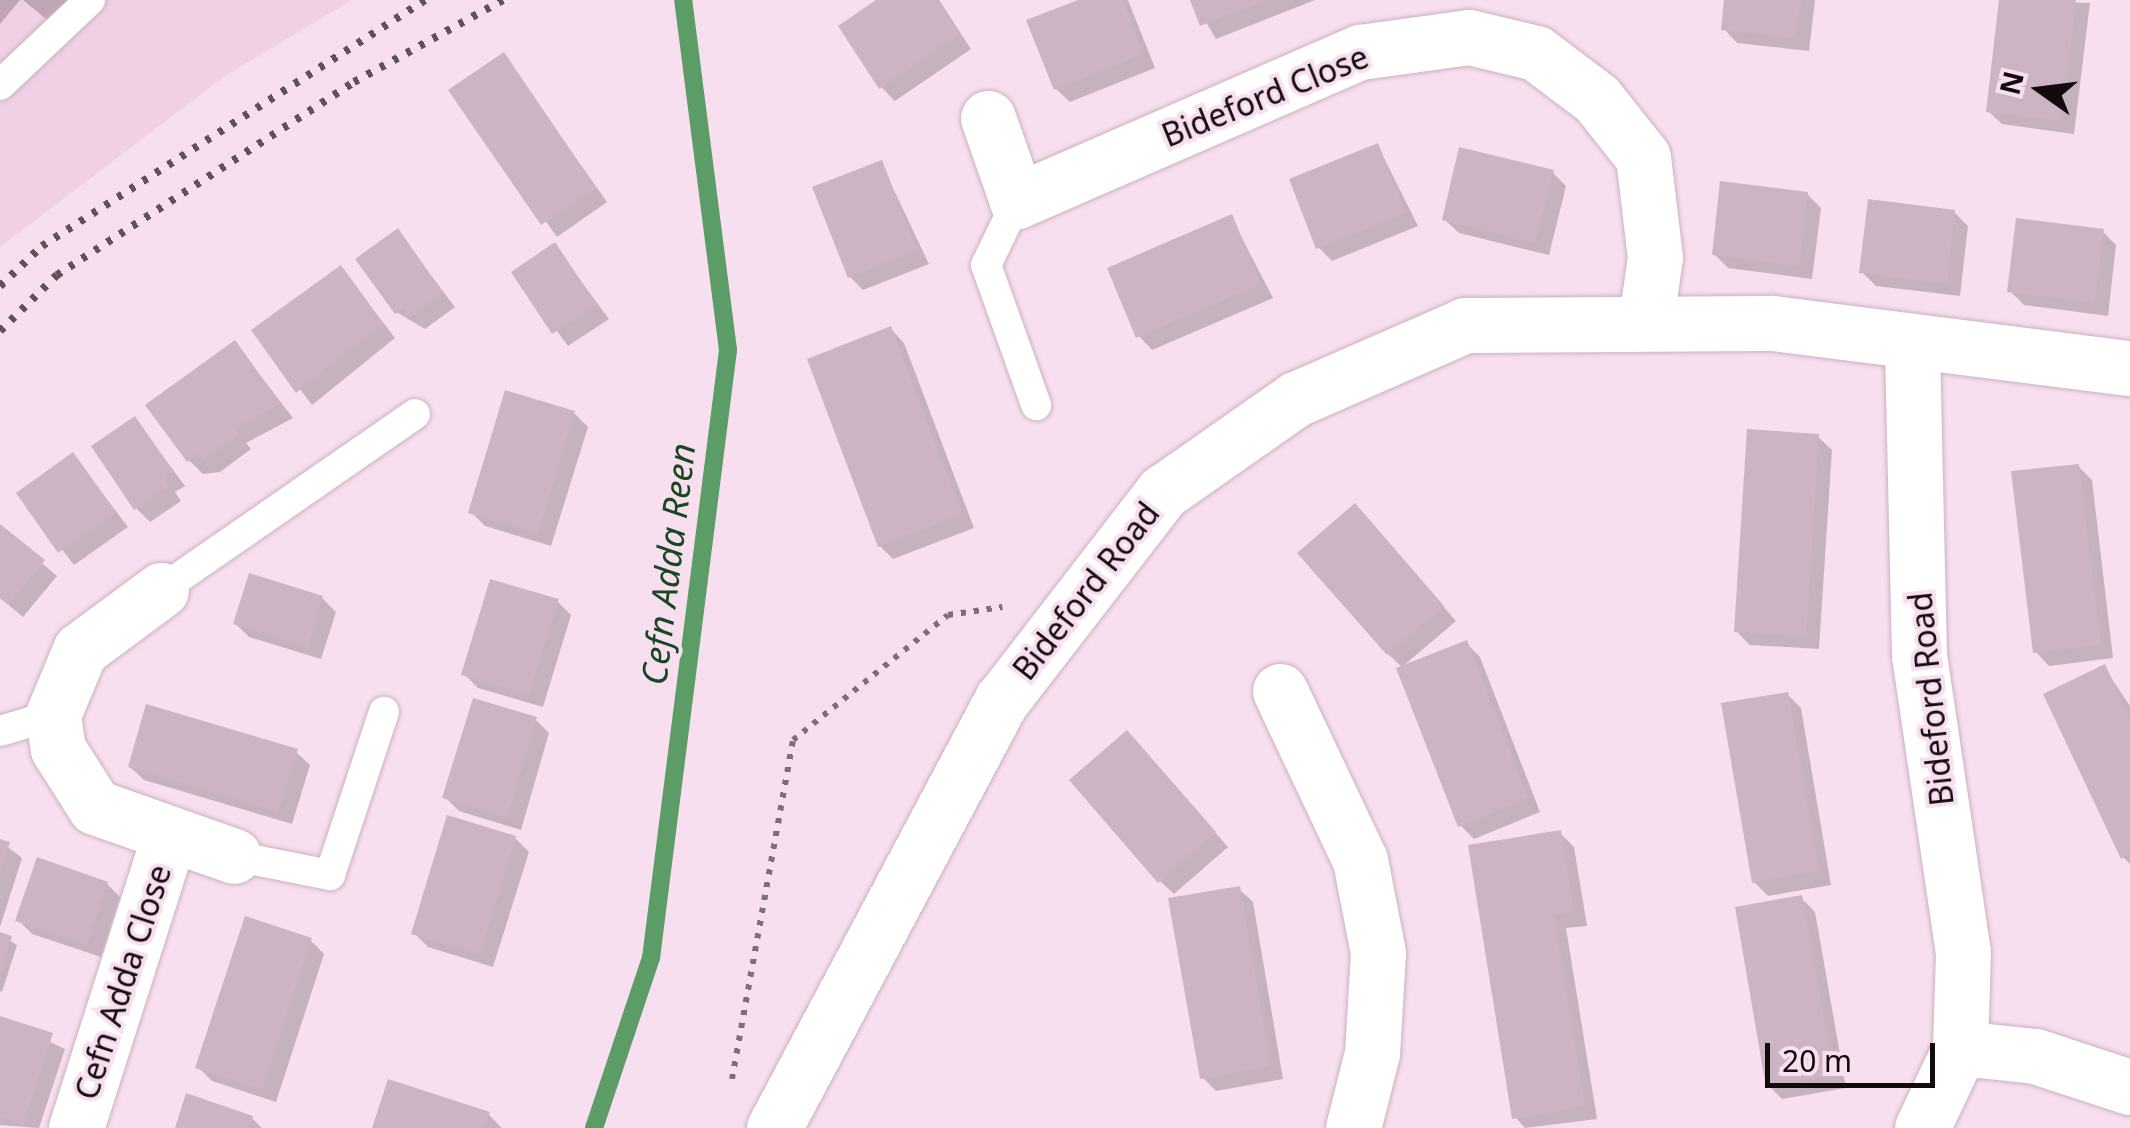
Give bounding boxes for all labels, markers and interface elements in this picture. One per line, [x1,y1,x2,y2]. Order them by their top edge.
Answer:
street label: Bideford Close [1156,37,1374,155]
north arrow [1990,40,2090,140]
text: N [1990,67,2032,98]
water label: Cefn Adda Reen [632,441,704,687]
street label: Bideford Road [1005,495,1167,687]
street label: Bideford Road [1901,590,1961,808]
street label: Cefn Adda Close [67,860,179,1104]
scale bar [1770,1023,1940,1085]
text: 20 m [1782,1040,1852,1081]

